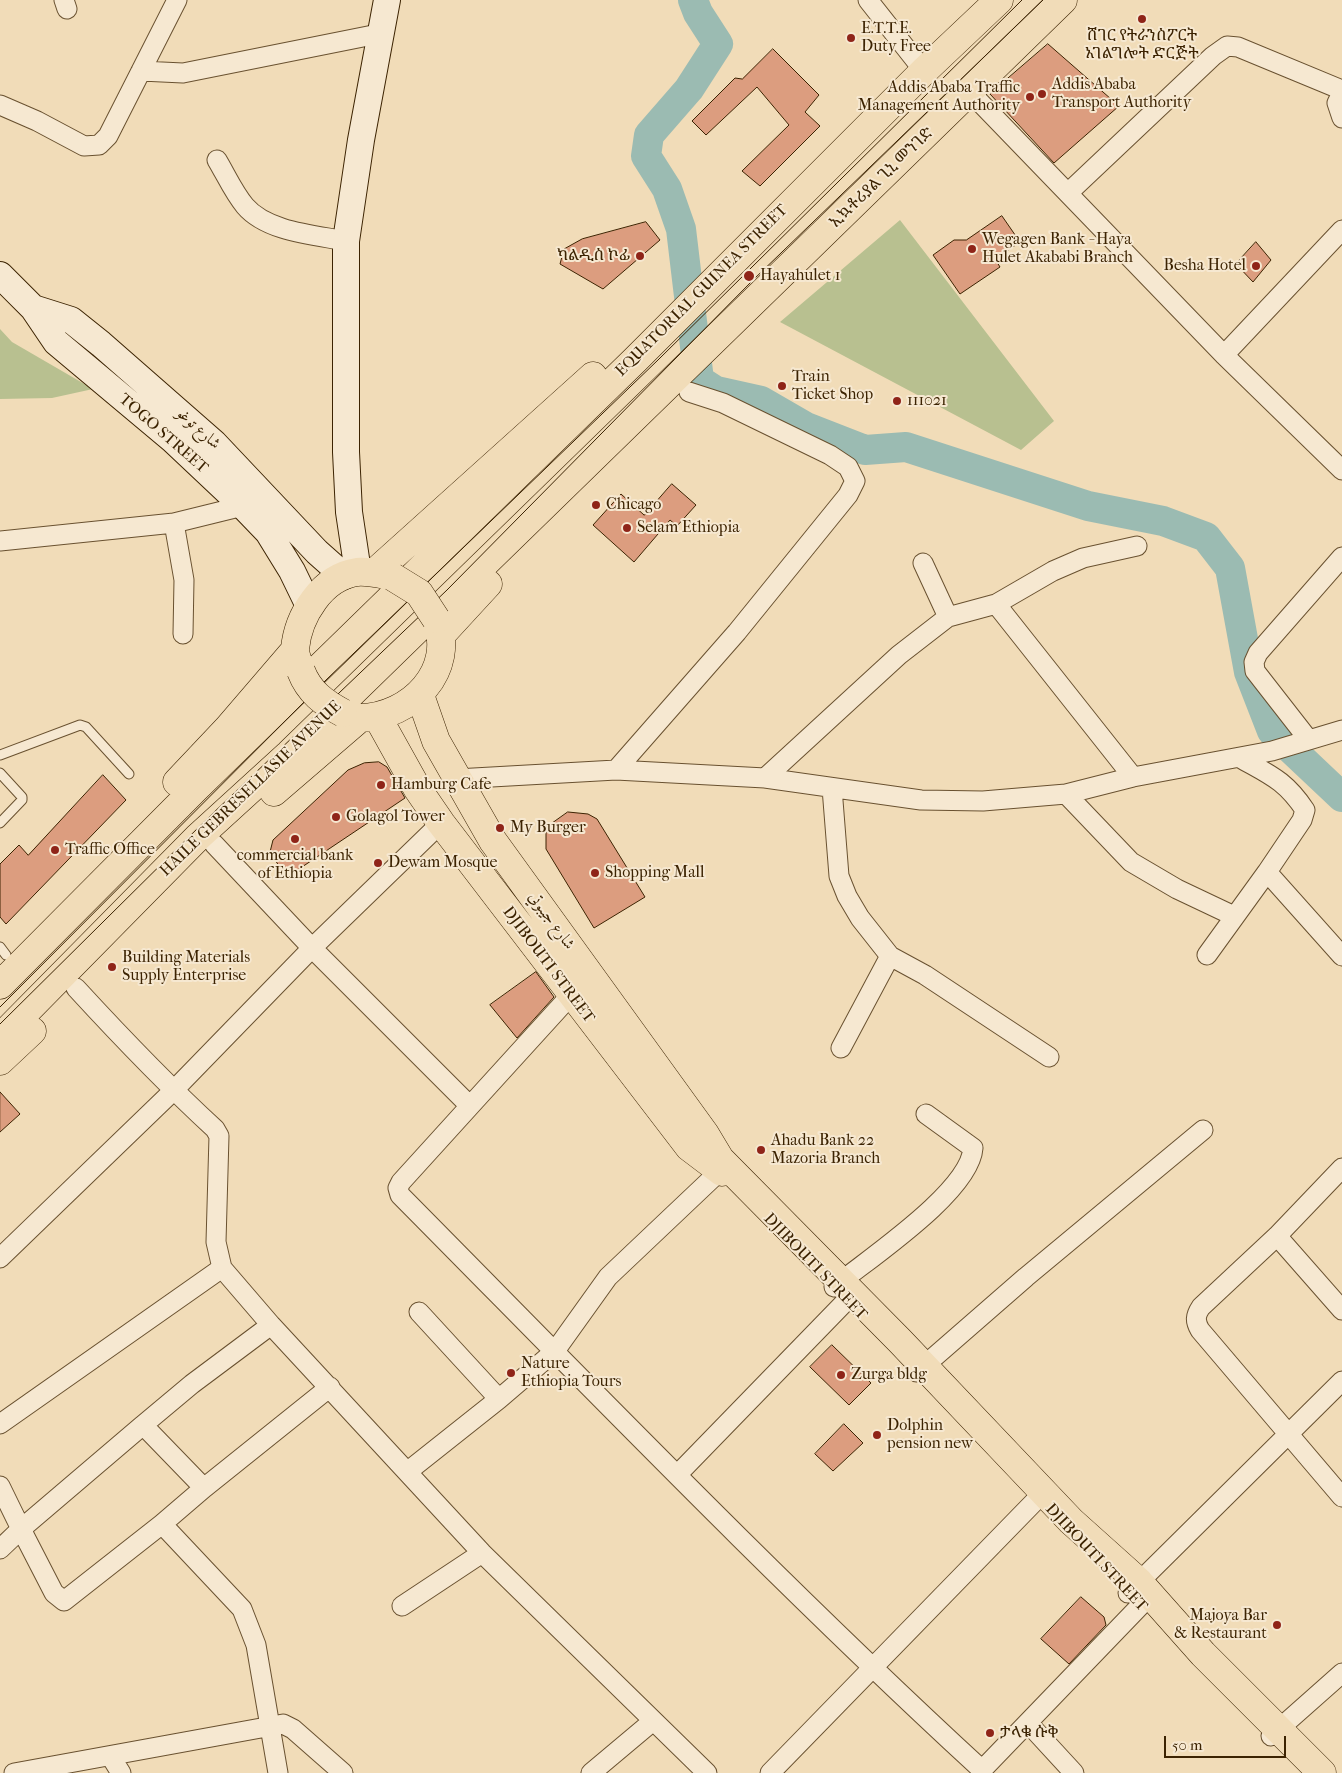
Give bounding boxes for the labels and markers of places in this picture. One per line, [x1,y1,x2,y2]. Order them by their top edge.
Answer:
marker: ሸገር የትራንስፖርት አገልግሎት ድርጅት [1136,13,1148,25]
place label: E.T.T.E. Duty Free [861,19,931,57]
place label: ሸገር የትራንስፖርት አገልግሎት ድርጅት [1085,26,1199,64]
marker: E.T.T.E. Duty Free [845,32,857,44]
place label: Addis Ababa Transport Authority [1052,75,1191,113]
place label: Addis Ababa Traffic Management Authority [858,78,1020,116]
marker: Addis Ababa Transport Authority [1036,88,1048,100]
marker: Addis Ababa Traffic Management Authority [1024,91,1036,103]
place label: Wegagen Bank - Haya Hulet Akababi Branch [982,230,1133,268]
marker: Wegagen Bank - Haya Hulet Akababi Branch [966,243,978,255]
place label: ካልዲስ ኮፊ [557,246,630,266]
marker: ካልዲስ ኮፊ [634,250,646,262]
place label: Besha Hotel [1164,256,1246,276]
marker: Besha Hotel [1250,260,1262,272]
place label: Hayahulet 1 [760,266,840,286]
marker: Hayahulet 1 [742,269,756,283]
place label: Train Ticket Shop [792,367,873,405]
marker: Train Ticket Shop [776,380,788,392]
place label: 111021 [907,391,947,411]
marker: 111021 [891,395,903,407]
place label: Chicago [606,495,661,515]
marker: Chicago [590,499,602,511]
place label: Selam Ethiopia [637,518,740,538]
marker: Selam Ethiopia [621,522,633,534]
place label: Hamburg Cafe [391,775,491,795]
marker: Hamburg Cafe [375,779,387,791]
place label: Golagol Tower [346,807,445,827]
marker: Golagol Tower [330,811,342,823]
place label: My Burger [510,818,586,838]
marker: My Burger [494,822,506,834]
marker: commercial bank of Ethiopia [289,833,301,845]
place label: Traffic Office [65,840,155,860]
marker: Traffic Office [49,844,61,856]
place label: commercial bank of Ethiopia [237,846,353,884]
place label: Dewam Mosque [388,853,498,873]
marker: Dewam Mosque [372,857,384,869]
place label: Shopping Mall [605,863,704,883]
marker: Shopping Mall [589,867,601,879]
place label: Building Materials Supply Enterprise [122,948,250,986]
marker: Building Materials Supply Enterprise [106,961,118,973]
place label: Ahadu Bank 22 Mazoria Branch [771,1131,880,1169]
marker: Ahadu Bank 22 Mazoria Branch [755,1144,767,1156]
place label: Nature Ethiopia Tours [521,1354,621,1392]
place label: Zurga bldg [851,1365,927,1385]
marker: Nature Ethiopia Tours [505,1367,517,1379]
marker: Zurga bldg [835,1369,847,1381]
place label: Dolphin pension new [887,1416,973,1454]
marker: Dolphin pension new [871,1429,883,1441]
place label: Majoya Bar & Restaurant [1174,1606,1267,1644]
marker: Majoya Bar & Restaurant [1271,1619,1283,1631]
place label: ታላቁ ሱቅ [1000,1723,1058,1743]
marker: ታላቁ ሱቅ [984,1727,996,1739]

